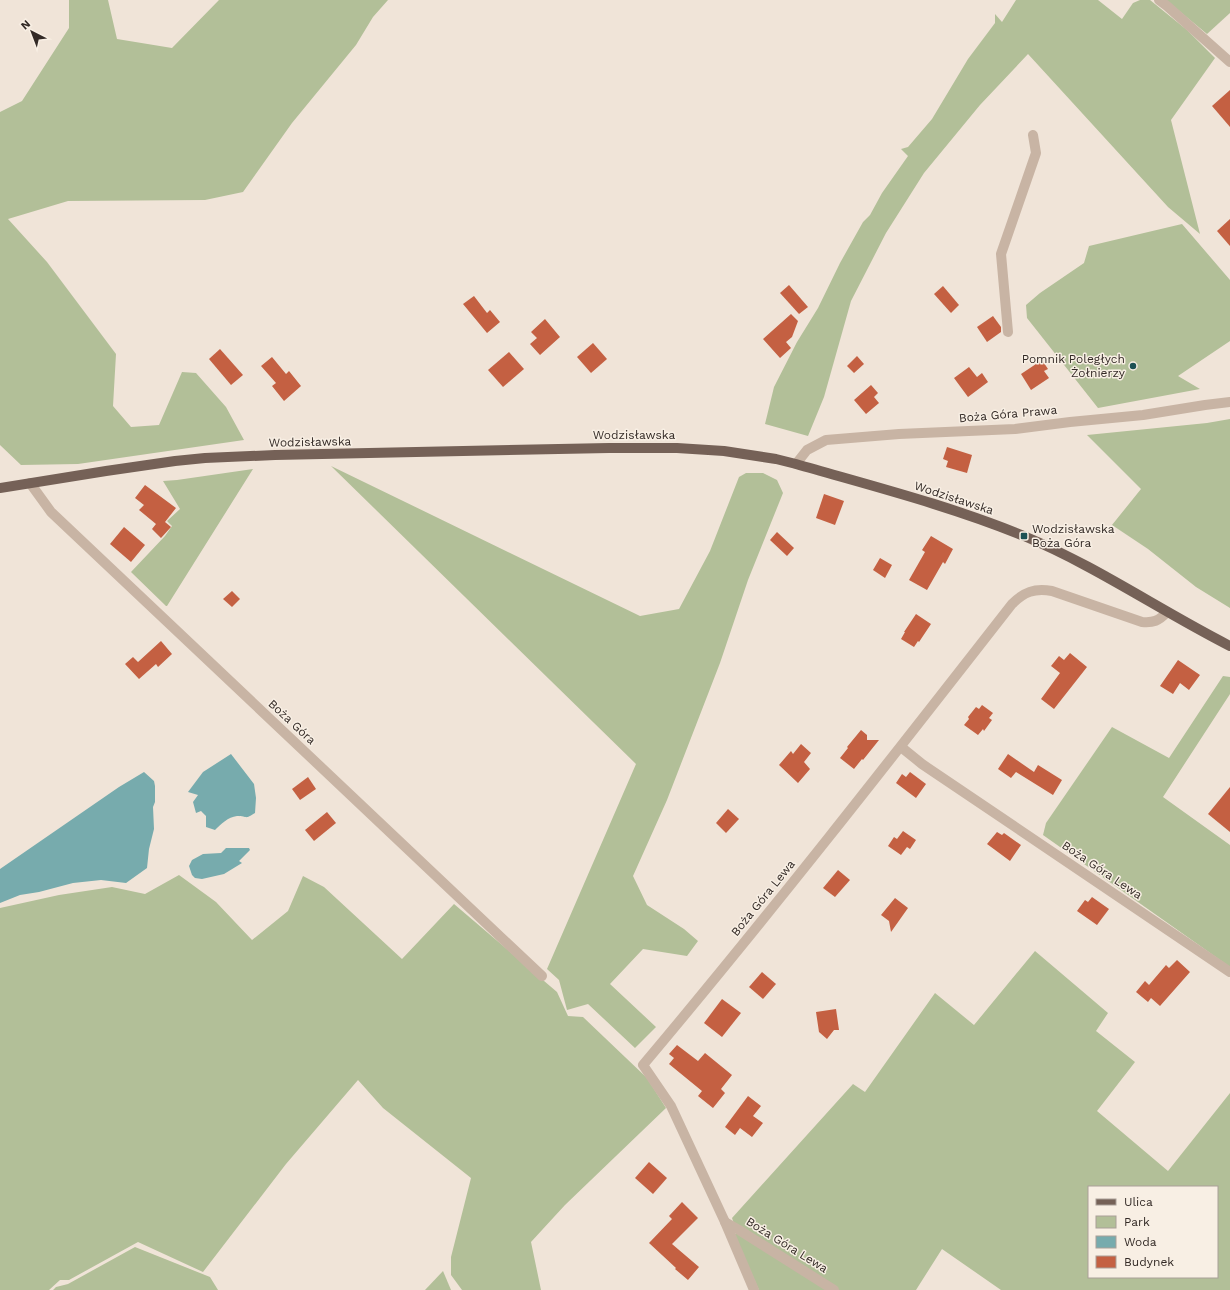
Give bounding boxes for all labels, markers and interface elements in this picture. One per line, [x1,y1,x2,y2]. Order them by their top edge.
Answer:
north arrow [12,12,52,52]
text: N [18,17,33,32]
place label: Pomnik Poległych Żołnierzy [1022,352,1126,380]
marker: Pomnik Poległych Żołnierzy [1128,361,1138,371]
street label: Boża Góra Prawa [958,403,1058,425]
street label: Wodzisławska [593,428,675,442]
street label: Wodzisławska [269,434,352,450]
street label: Wodzisławska [913,479,996,517]
place label: Wodzisławska Boża Góra [1032,522,1115,550]
marker: Wodzisławska Boża Góra [1019,531,1029,541]
street label: Boża Góra [266,697,319,748]
street label: Boża Góra Lewa [1059,838,1145,902]
street label: Boża Góra Lewa [728,857,798,939]
legend [1088,1186,1218,1278]
text: Ulica [1124,1195,1153,1209]
street label: Boża Góra Lewa [744,1214,831,1276]
text: Park [1124,1215,1150,1229]
text: Woda [1124,1235,1157,1249]
text: Budynek [1124,1255,1174,1269]

